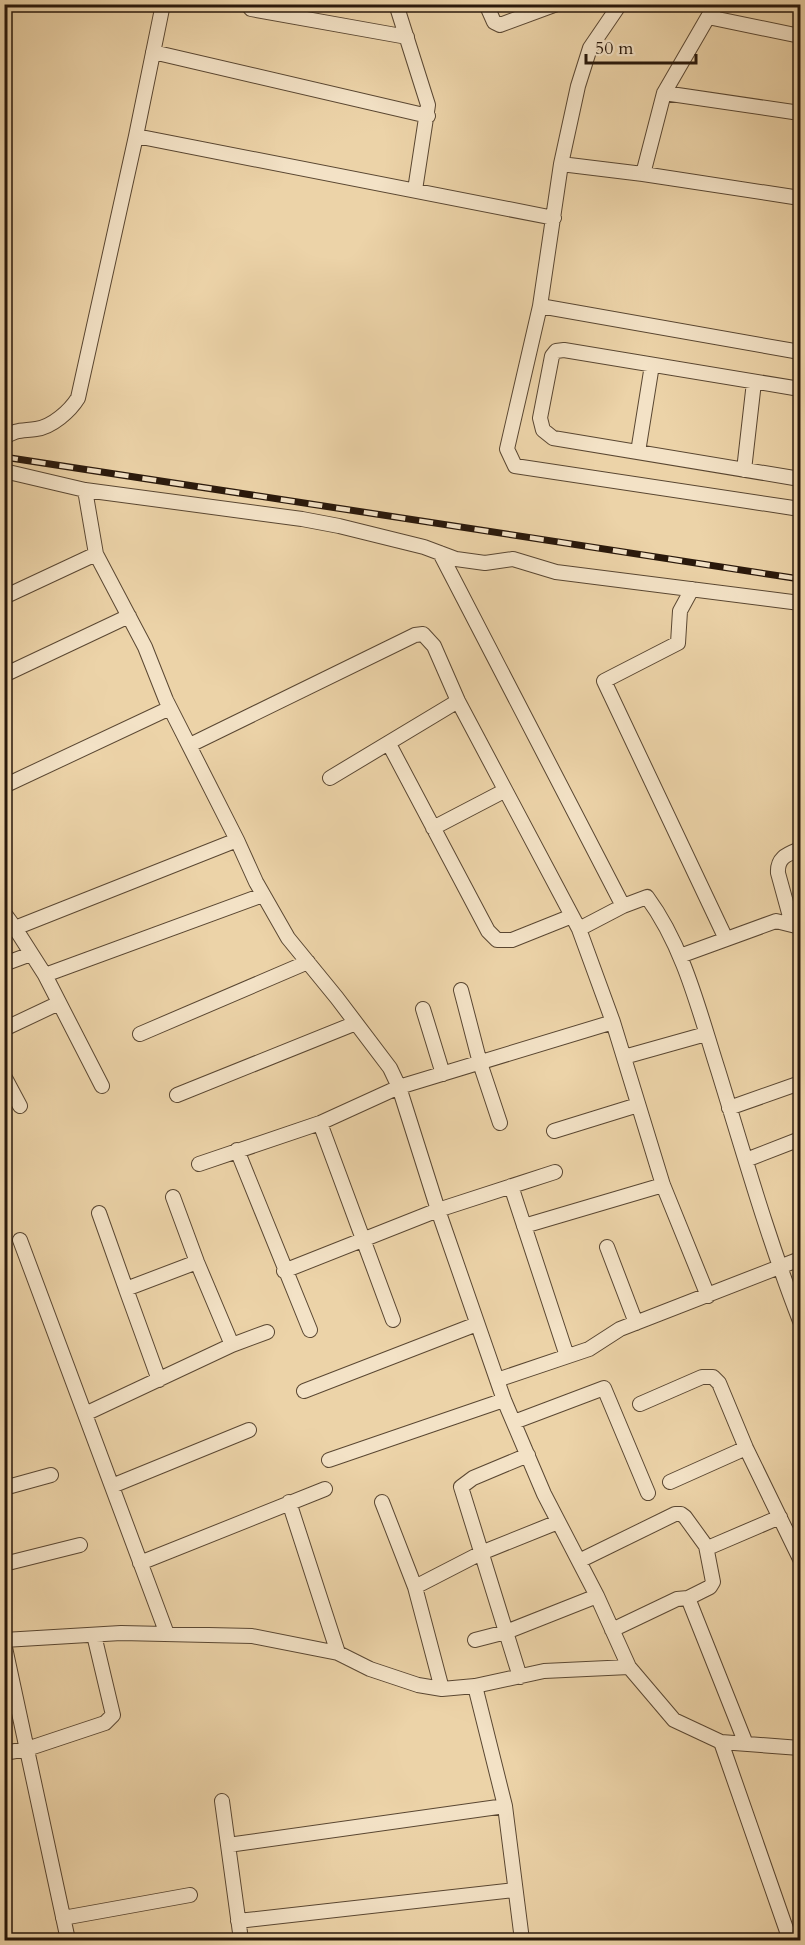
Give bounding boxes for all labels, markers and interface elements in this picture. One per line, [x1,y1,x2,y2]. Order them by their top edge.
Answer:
scale bar [586,27,696,65]
text: 50 m [595,36,634,61]

